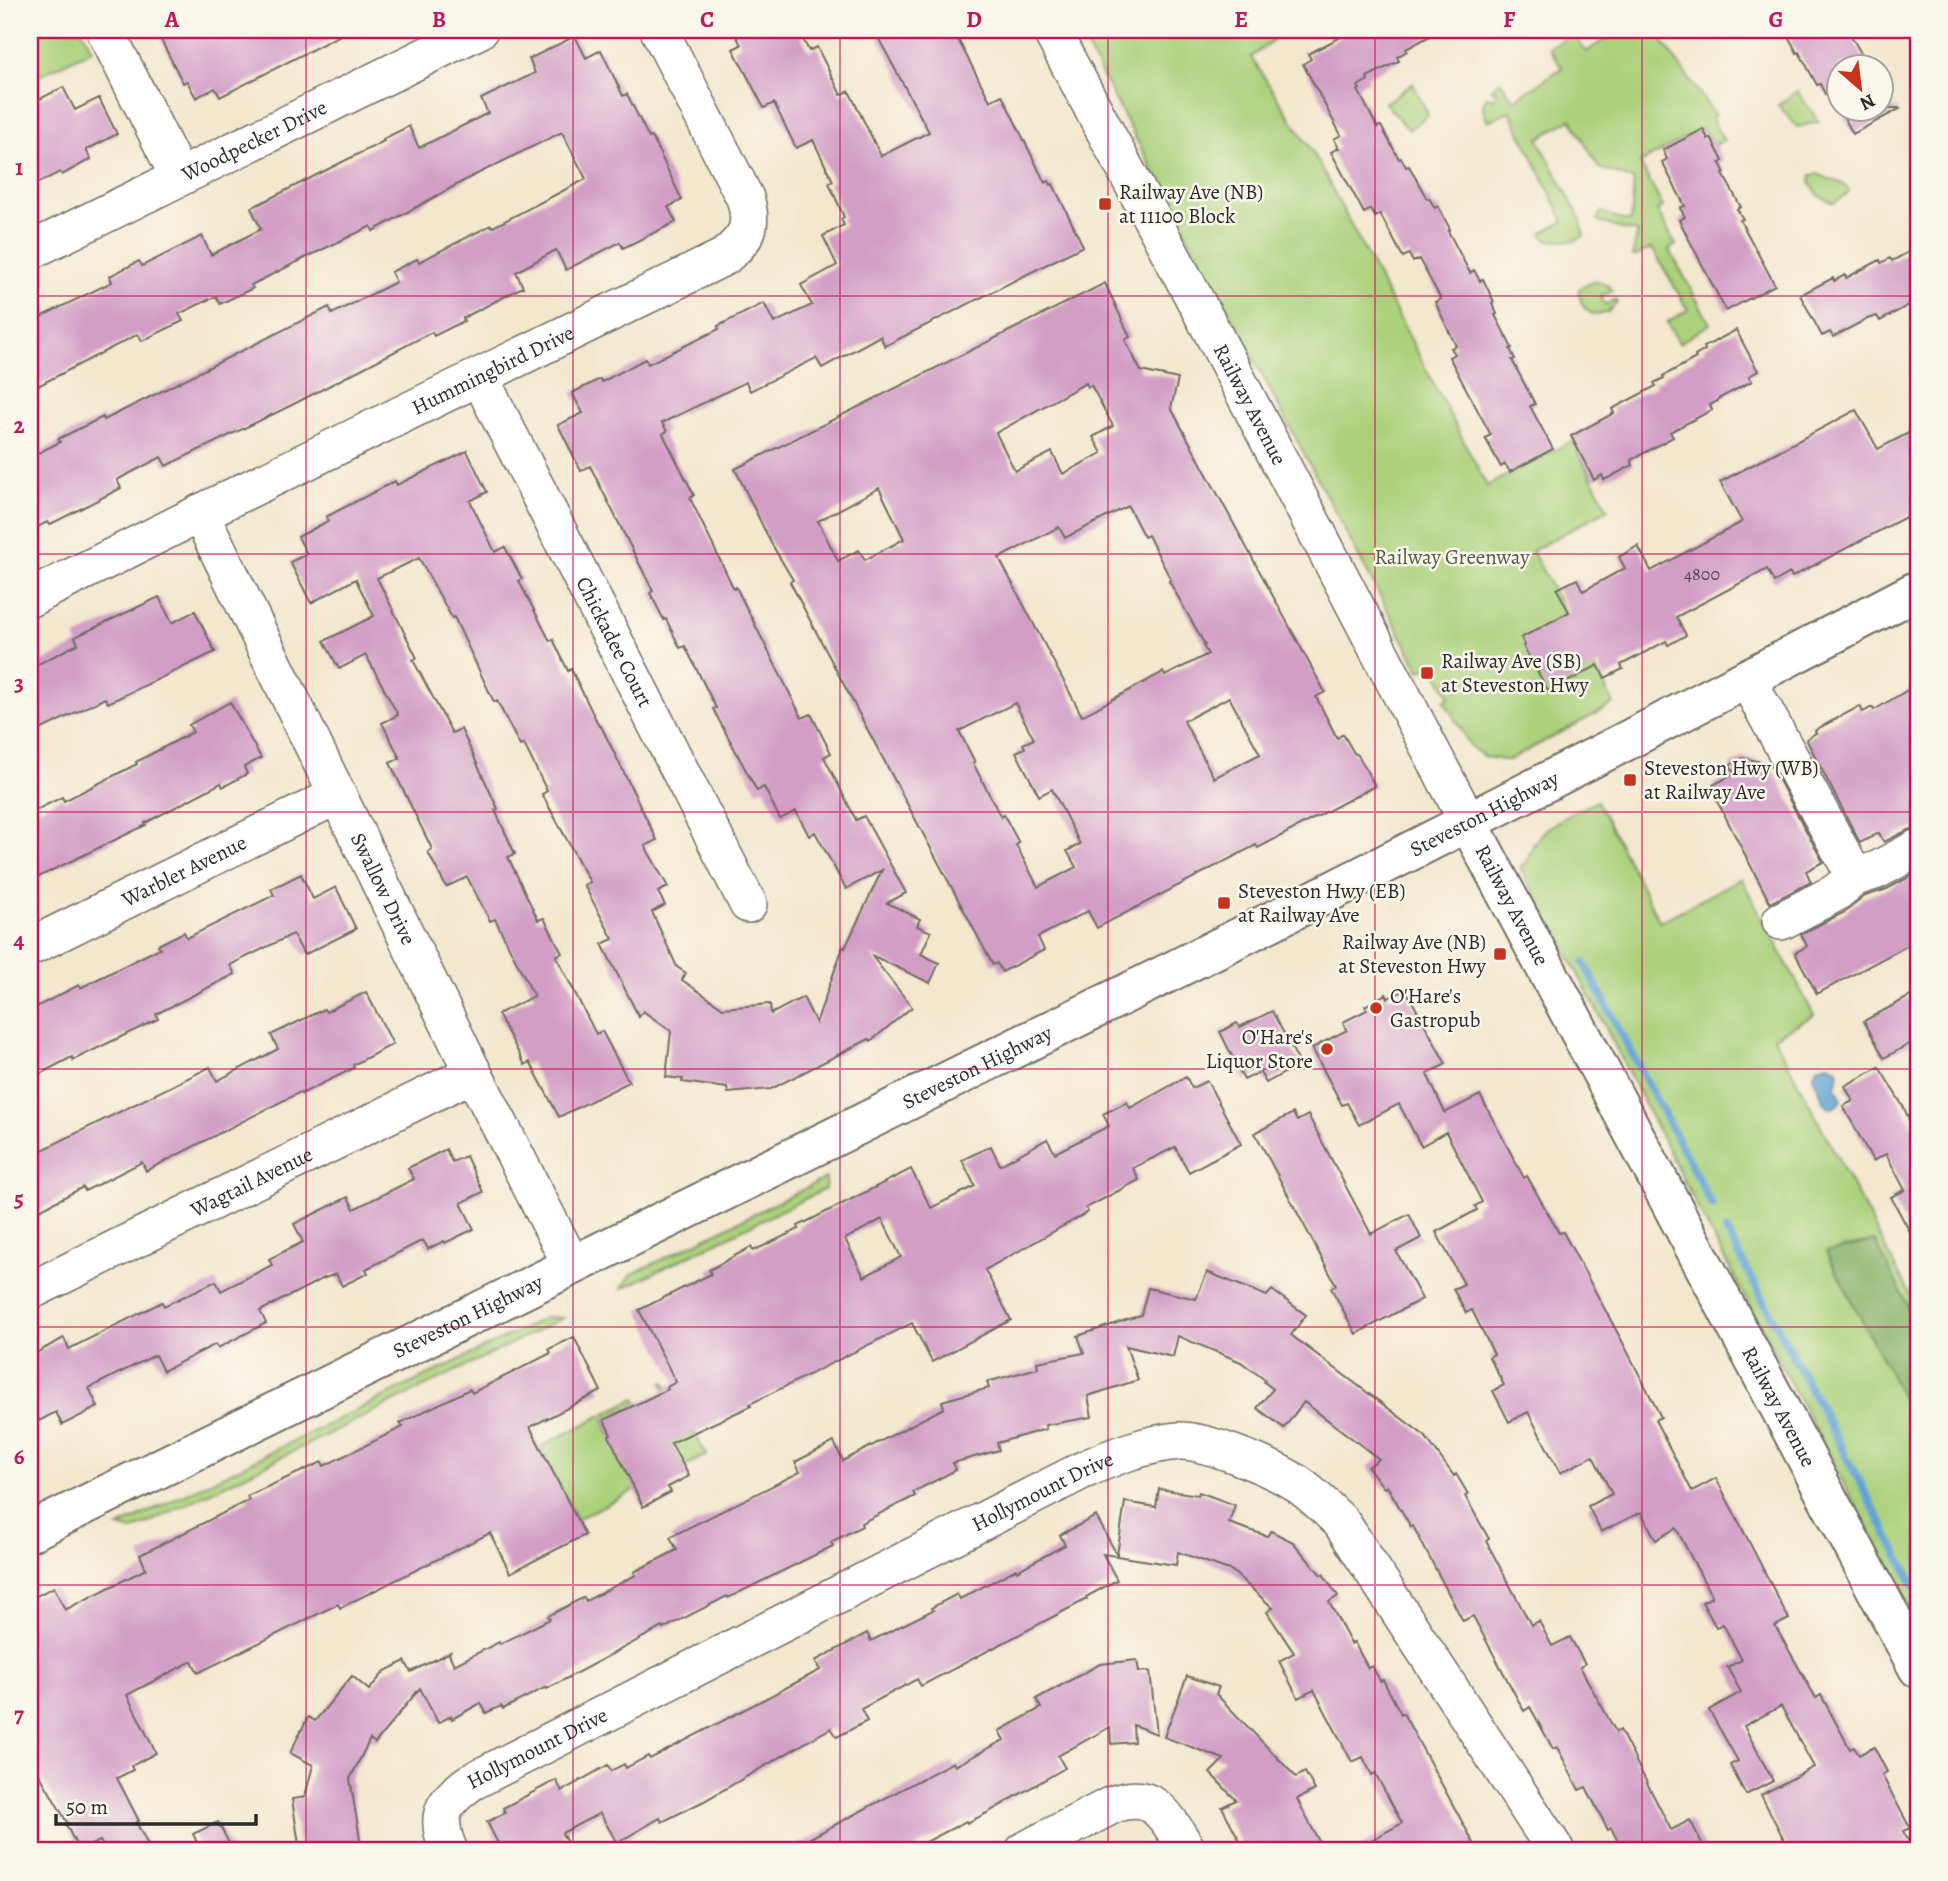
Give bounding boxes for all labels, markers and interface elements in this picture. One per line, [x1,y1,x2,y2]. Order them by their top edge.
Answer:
text: A [164,4,180,35]
text: B [432,4,446,35]
text: C [700,4,714,35]
text: D [966,4,982,35]
text: E [1234,4,1248,35]
text: F [1503,4,1516,35]
text: G [1768,4,1784,35]
north arrow [1826,52,1896,122]
text: N [1855,87,1880,117]
street label: Woodpecker Drive [176,93,332,189]
text: 1 [15,152,23,183]
place label: Railway Ave (NB) at 11100 Block [1119,178,1263,230]
marker: Railway Ave (NB) at 11100 Block [1097,196,1113,212]
street label: Hummingbird Drive [407,318,579,421]
street label: Railway Avenue [1207,339,1293,470]
text: 2 [13,410,25,441]
park label: Railway Greenway [1374,543,1530,571]
house number: 4800 [1684,562,1720,586]
street label: Chickadee Court [569,572,659,712]
place label: Railway Ave (SB) at Steveston Hwy [1441,647,1589,699]
marker: Railway Ave (SB) at Steveston Hwy [1419,665,1435,681]
text: 3 [14,668,24,699]
place label: Steveston Hwy (WB) at Railway Ave [1644,754,1819,806]
street label: Steveston Highway [1405,764,1564,863]
marker: Steveston Hwy (WB) at Railway Ave [1622,772,1638,788]
street label: Warbler Avenue [116,828,251,914]
street label: Swallow Drive [344,828,422,949]
street label: Railway Avenue [1468,840,1556,970]
place label: Steveston Hwy (EB) at Railway Ave [1238,877,1405,929]
marker: Steveston Hwy (EB) at Railway Ave [1216,895,1232,911]
text: 4 [14,925,25,956]
place label: Railway Ave (NB) at Steveston Hwy [1338,928,1487,980]
marker: Railway Ave (NB) at Steveston Hwy [1492,946,1508,962]
place label: O'Hare's Gastropub [1390,982,1480,1034]
marker: O'Hare's Gastropub [1368,1000,1384,1016]
street label: Steveston Highway [897,1018,1057,1116]
place label: O'Hare's Liquor Store [1206,1023,1313,1075]
marker: O'Hare's Liquor Store [1319,1041,1335,1057]
street label: Wagtail Avenue [185,1140,317,1224]
text: 5 [14,1183,24,1214]
street label: Steveston Highway [388,1267,548,1365]
street label: Railway Avenue [1735,1341,1823,1472]
text: 6 [14,1441,25,1472]
street label: Hollymount Drive [967,1445,1117,1538]
text: 7 [14,1699,24,1730]
street label: Hollymount Drive [462,1701,612,1796]
scale bar [56,1783,256,1827]
text: 50 m [66,1793,108,1821]

